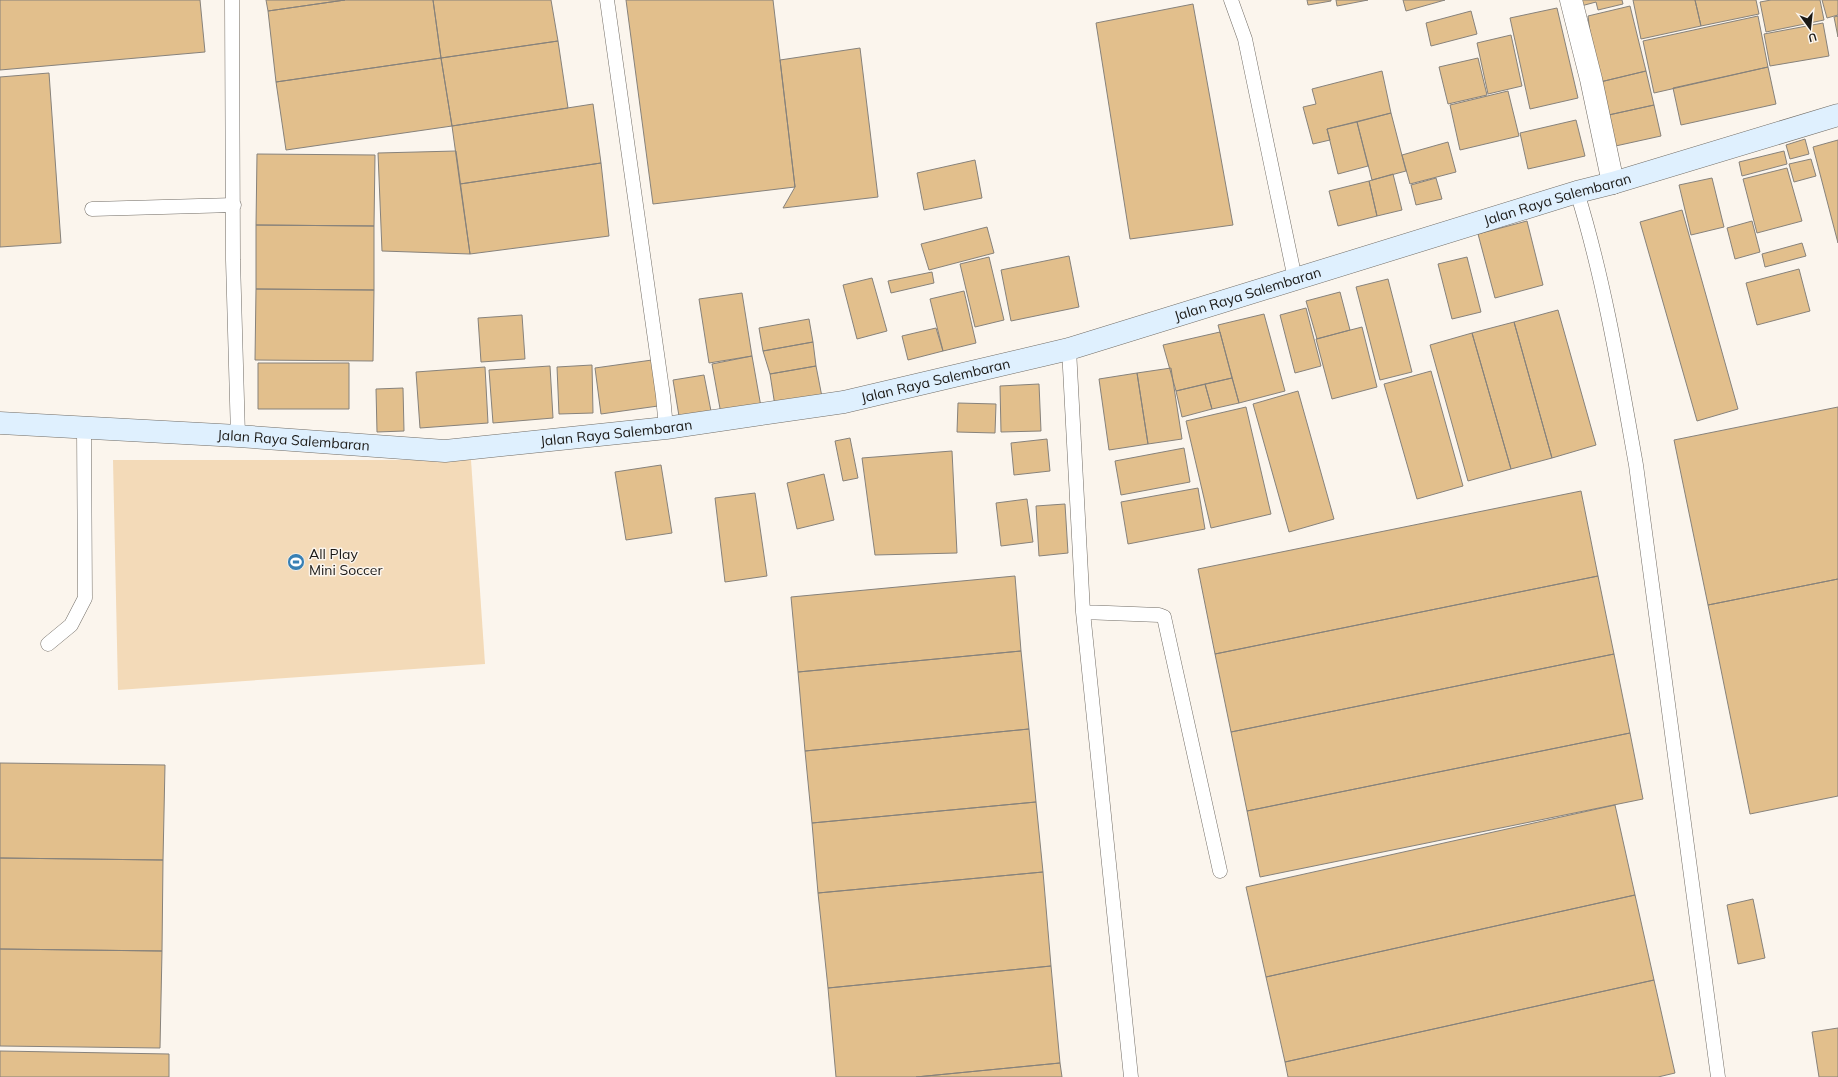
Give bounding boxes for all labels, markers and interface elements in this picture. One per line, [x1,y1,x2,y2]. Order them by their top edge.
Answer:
north arrow [1790,8,1830,48]
text: U [1807,30,1818,45]
street label: Jalan Raya Salembaran [1481,169,1633,229]
street label: Jalan Raya Salembaran [1172,263,1323,325]
street label: Jalan Raya Salembaran [859,354,1012,407]
street label: Jalan Raya Salembaran [539,415,693,450]
street label: Jalan Raya Salembaran [217,426,370,455]
place label: All Play Mini Soccer [309,545,383,579]
sports icon: All Play Mini Soccer [286,552,306,572]

